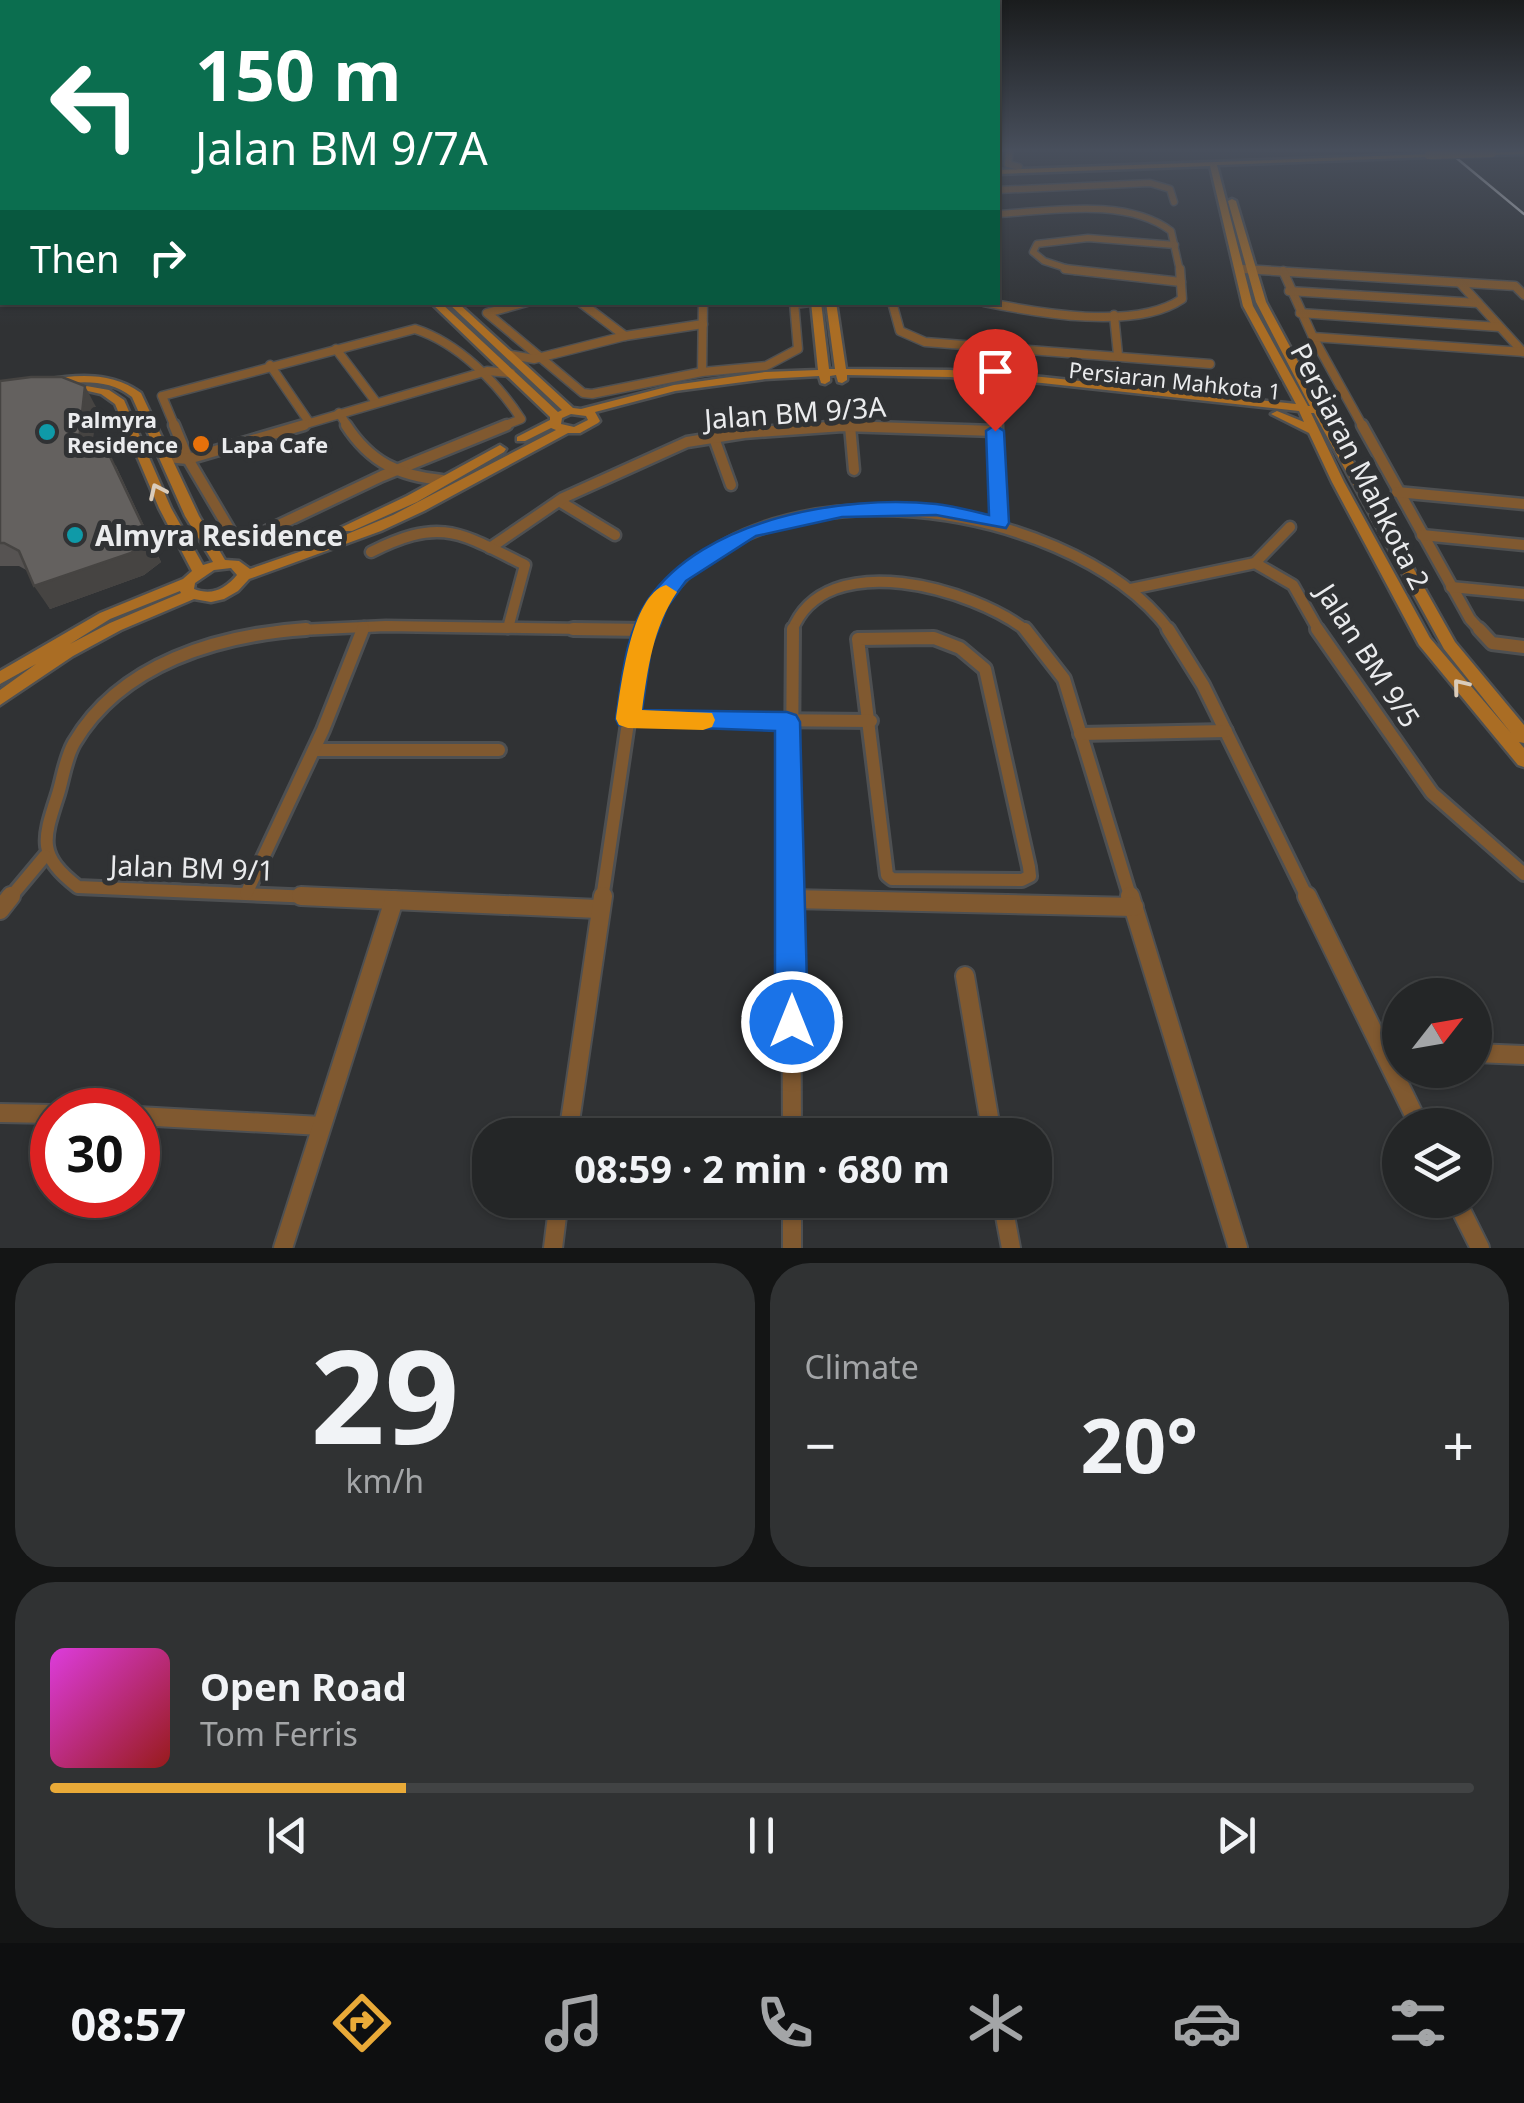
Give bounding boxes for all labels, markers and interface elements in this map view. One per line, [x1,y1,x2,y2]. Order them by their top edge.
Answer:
text: 150 m [195,26,402,122]
icon: left [30,40,160,170]
text: Jalan BM 9/7A [195,117,488,178]
icon: right [140,230,195,285]
text: Then [30,232,120,284]
pin [953,329,1038,432]
street label: Persiaran Mahkota 2 [1282,336,1440,596]
icon: arrive [968,344,1023,399]
street label: Persiaran Mahkota 1 [1067,354,1283,406]
street label: Jalan BM 9/3A [700,387,887,438]
place label: Palmyra Residence [67,404,178,459]
marker: Palmyra Residence [36,421,58,443]
place label: Lapa Cafe [221,429,328,459]
marker: Lapa Cafe [190,433,212,455]
one-way arrow [149,483,169,501]
place label: Almyra Residence [95,516,343,554]
marker: Almyra Residence [64,524,86,546]
street label: Jalan BM 9/5 [1307,573,1430,734]
one-way arrow [1454,680,1472,698]
street label: Jalan BM 9/1 [106,845,275,889]
position arrow [740,970,844,1074]
north arrow [1382,978,1492,1088]
map controls [1382,978,1492,1218]
speed limit sign: 30 [30,1088,160,1218]
button: layers [1382,1108,1492,1218]
text: 08:59 · 2 min · 680 m [574,1142,950,1194]
text: 29 [310,1305,459,1482]
text: Climate [805,1345,919,1388]
text: 20° [1080,1393,1198,1495]
text: − [805,1407,836,1482]
text: + [1443,1407,1474,1482]
text: km/h [345,1459,424,1502]
text: Open Road [200,1660,407,1712]
text: Tom Ferris [200,1712,358,1755]
icon: previous [260,1808,315,1863]
icon: pause [734,1808,789,1863]
icon: next [1209,1808,1264,1863]
icon: directions [327,1988,397,2058]
icon: music [539,1988,609,2058]
icon: phone [750,1988,820,2058]
icon: climate [961,1988,1031,2058]
icon: car [1172,1988,1242,2058]
icon: filters [1383,1988,1453,2058]
text: 08:57 [71,1993,186,2054]

